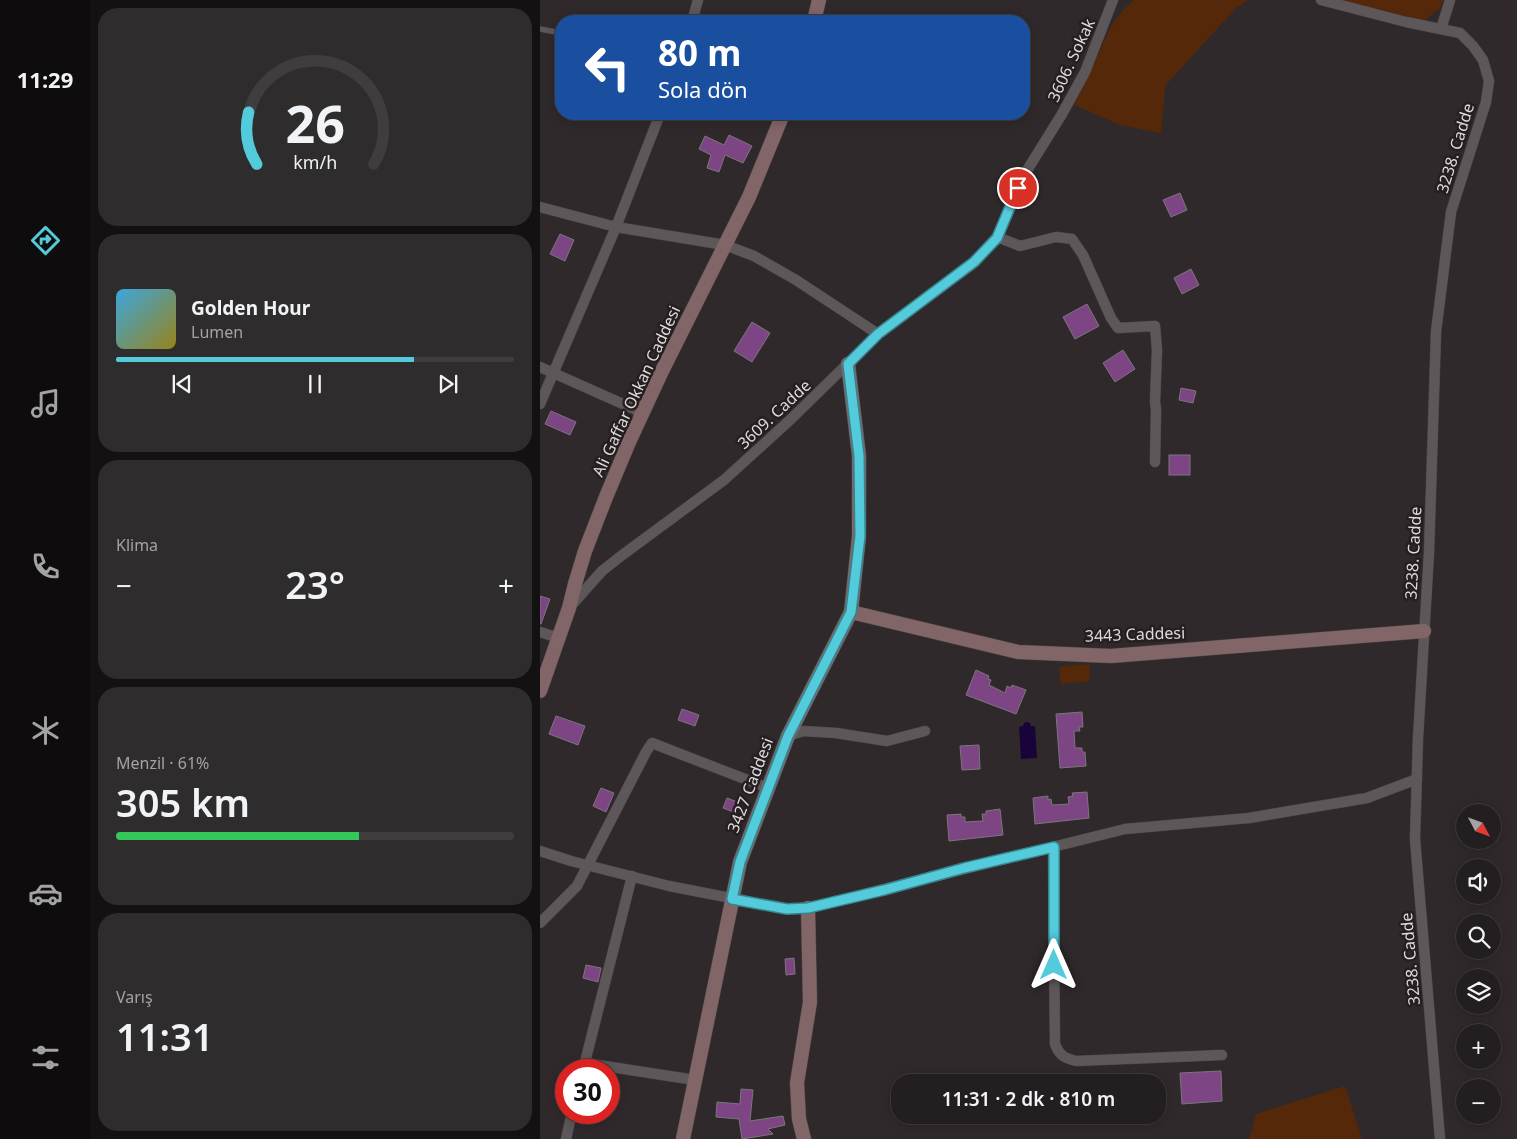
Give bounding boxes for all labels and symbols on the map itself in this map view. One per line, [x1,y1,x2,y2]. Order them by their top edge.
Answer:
street label: 3606. Sokak [1042,14,1100,105]
street label: 3238. Cadde [1431,100,1479,196]
pin [997,167,1039,209]
street label: Ali Gaffar Okkan Caddesi [587,302,685,480]
street label: 3609. Cadde [733,374,815,454]
street label: 3238. Cadde [1400,506,1426,600]
street label: 3443 Caddesi [1084,621,1186,647]
street label: 3427 Caddesi [722,734,778,836]
north arrow [1456,804,1501,849]
street label: 3238. Cadde [1395,912,1425,1006]
position arrow [1027,938,1079,990]
speed limit sign: 30 [555,1059,620,1124]

